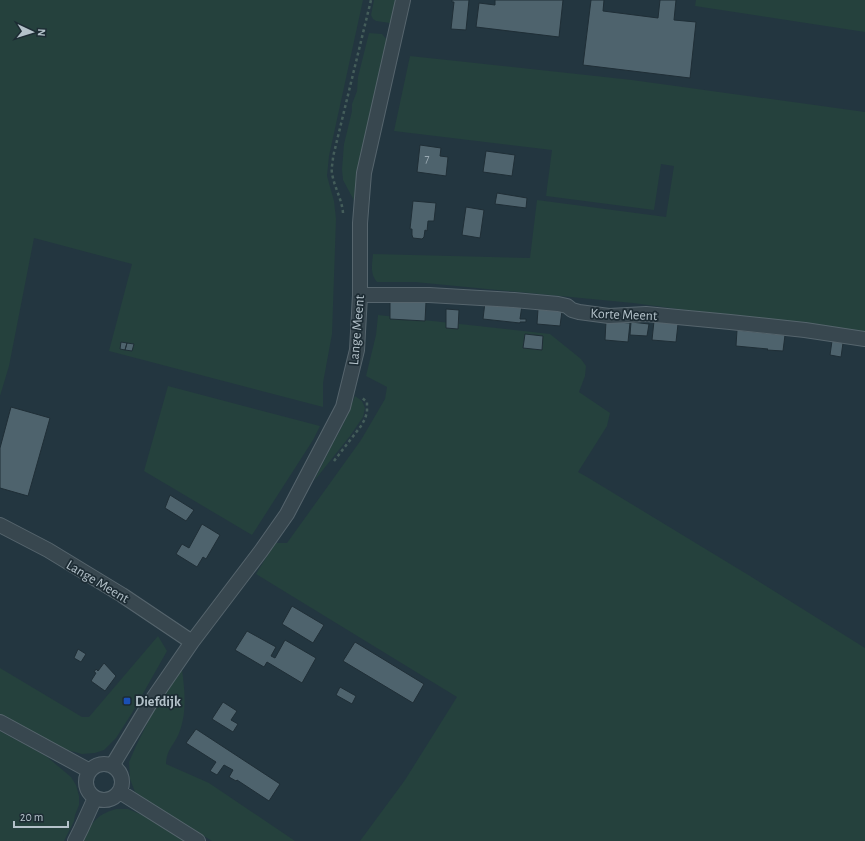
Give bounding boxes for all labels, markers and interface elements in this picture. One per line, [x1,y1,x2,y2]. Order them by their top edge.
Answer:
north arrow [12,12,52,52]
text: N [36,28,47,37]
house number: 7 [424,152,430,164]
street label: Lange Meent [347,294,367,366]
street label: Korte Meent [590,307,658,323]
street label: Lange Meent [64,558,132,606]
place label: Diefdijk [135,695,181,709]
marker: Diefdijk [122,696,132,706]
scale bar [14,803,68,829]
text: 20 m [20,811,43,823]

